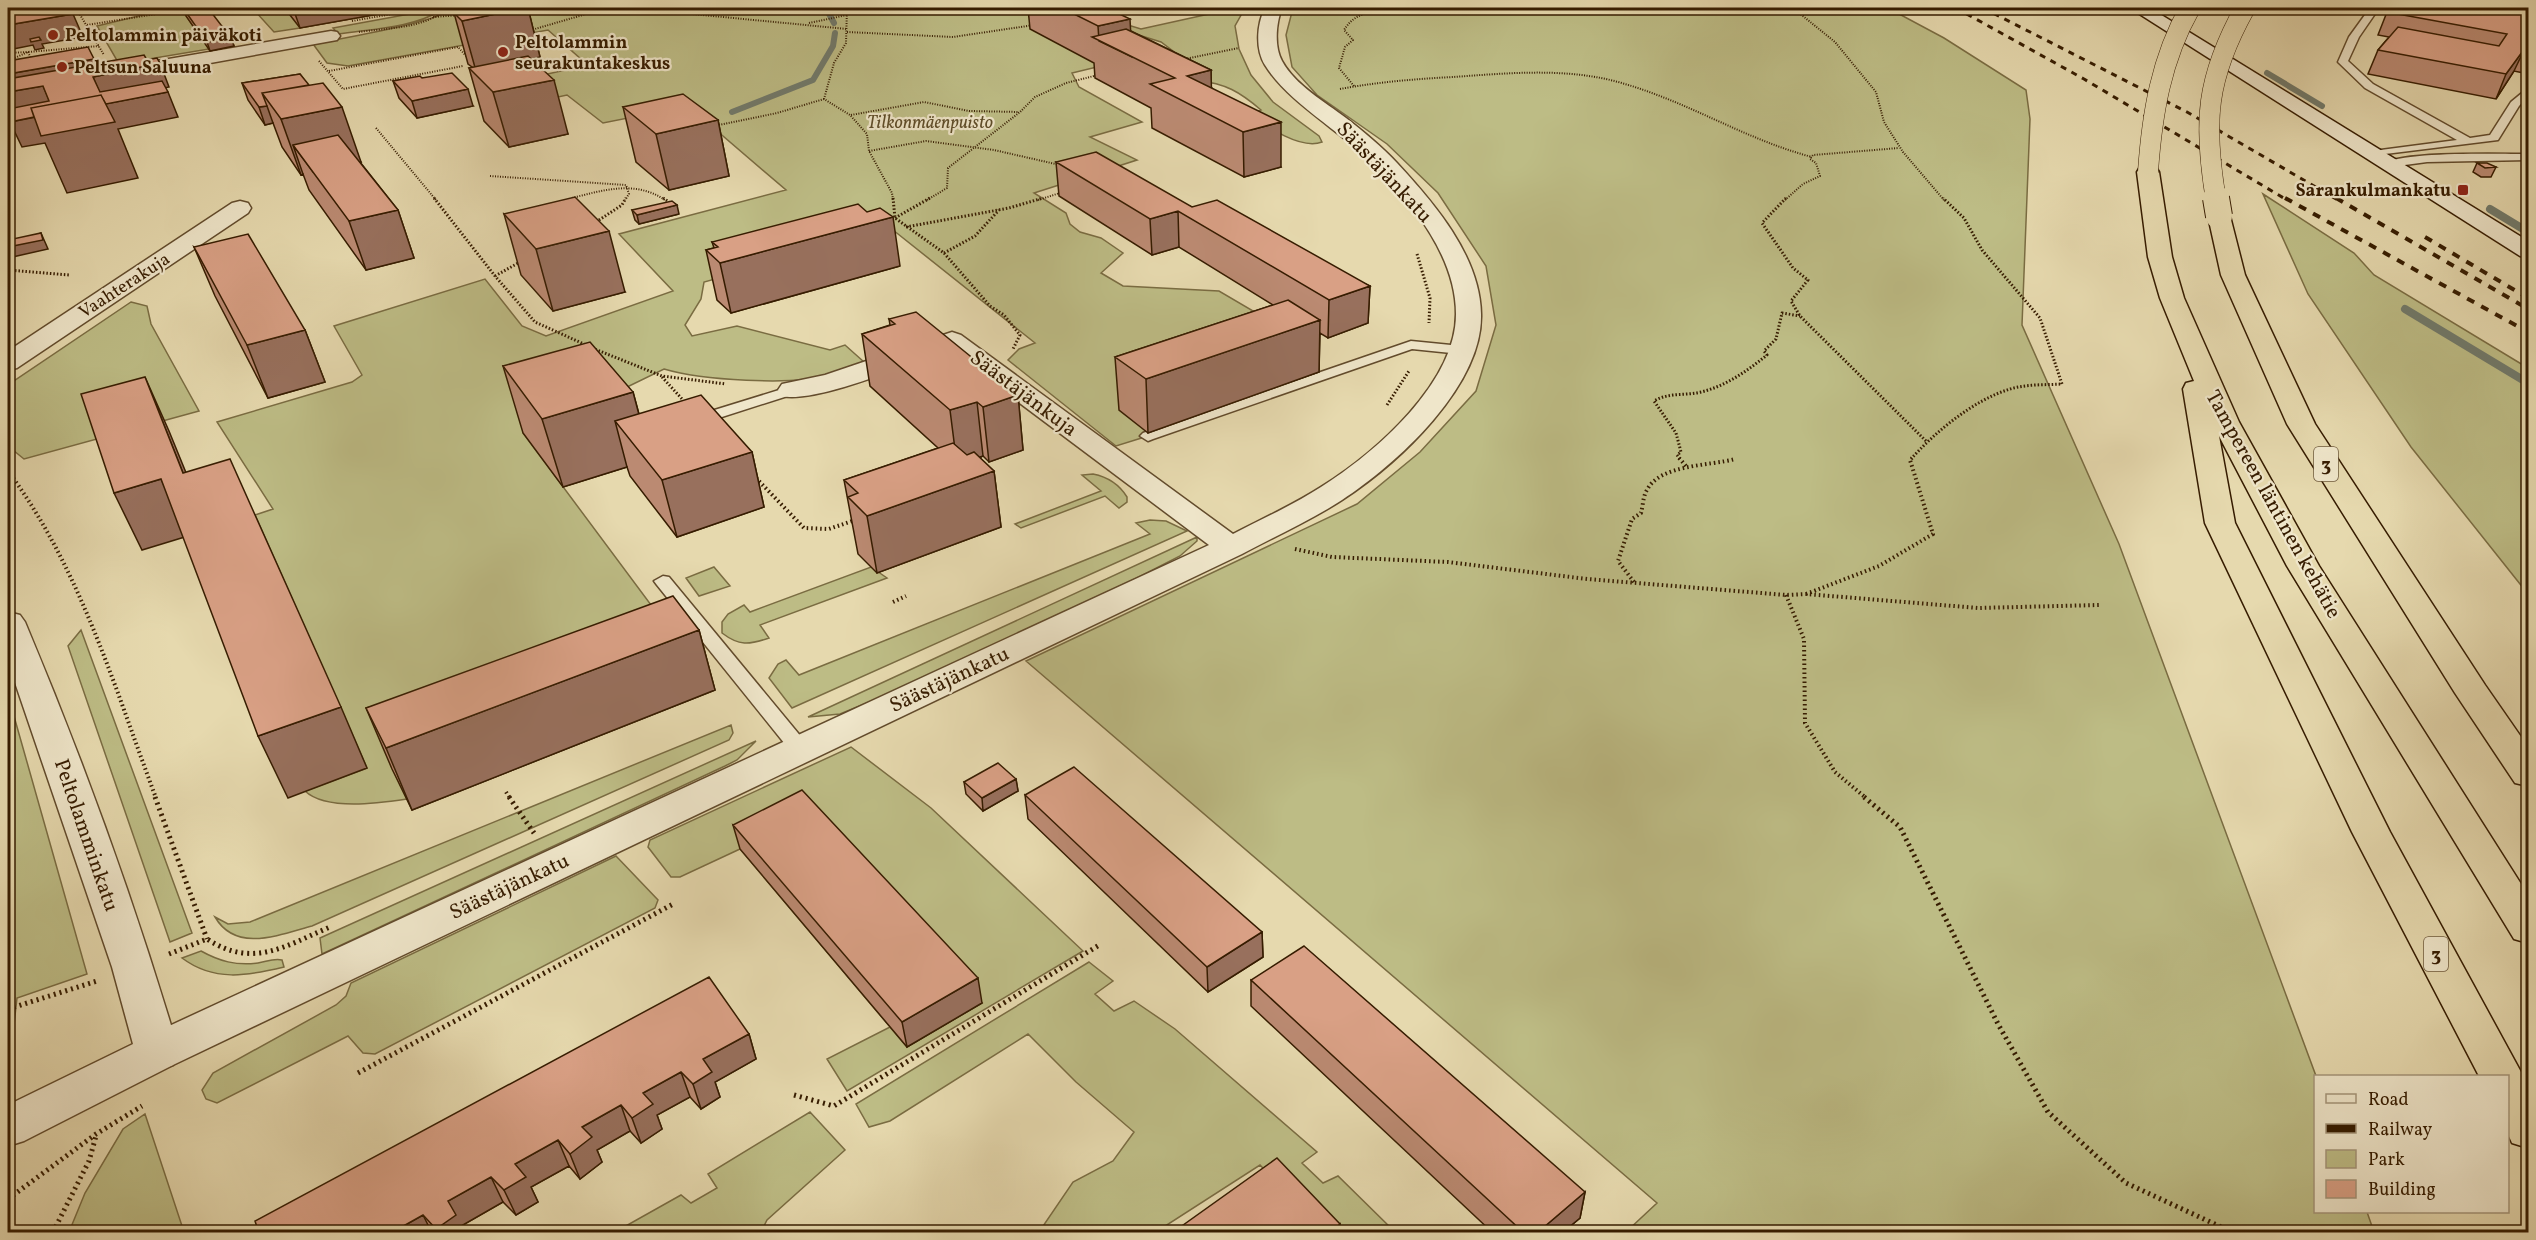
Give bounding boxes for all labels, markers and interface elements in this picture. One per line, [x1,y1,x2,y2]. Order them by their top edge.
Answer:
place label: Peltolammin päiväkoti [65,24,262,49]
marker: Peltolammin päiväkoti [46,28,60,42]
place label: Peltolammin seurakuntakeskus [515,31,670,77]
marker: Peltolammin seurakuntakeskus [496,45,510,59]
place label: Peltsun Saluuna [74,56,212,81]
marker: Peltsun Saluuna [55,60,69,74]
park label: Tilkonmäenpuisto [867,111,993,136]
street label: Säästäjänkatu [1329,116,1439,230]
place label: Sarankulmankatu [2296,179,2451,204]
marker: Sarankulmankatu [2456,183,2470,197]
street label: Vaahterakuja [74,247,176,325]
street label: Säästäjänkuja [963,344,1083,444]
street label: Tampereen läntinen kehätie [2198,385,2348,624]
road number: 3 [2314,447,2338,481]
street label: Säästäjänkatu [885,640,1014,721]
street label: Peltolamminkatu [46,755,125,916]
street label: Säästäjänkatu [445,847,574,928]
road number: 3 [2424,937,2448,971]
legend [2314,1075,2509,1213]
text: Road [2368,1088,2409,1113]
text: Railway [2368,1118,2432,1143]
text: Park [2368,1148,2405,1173]
text: Building [2368,1178,2436,1203]

